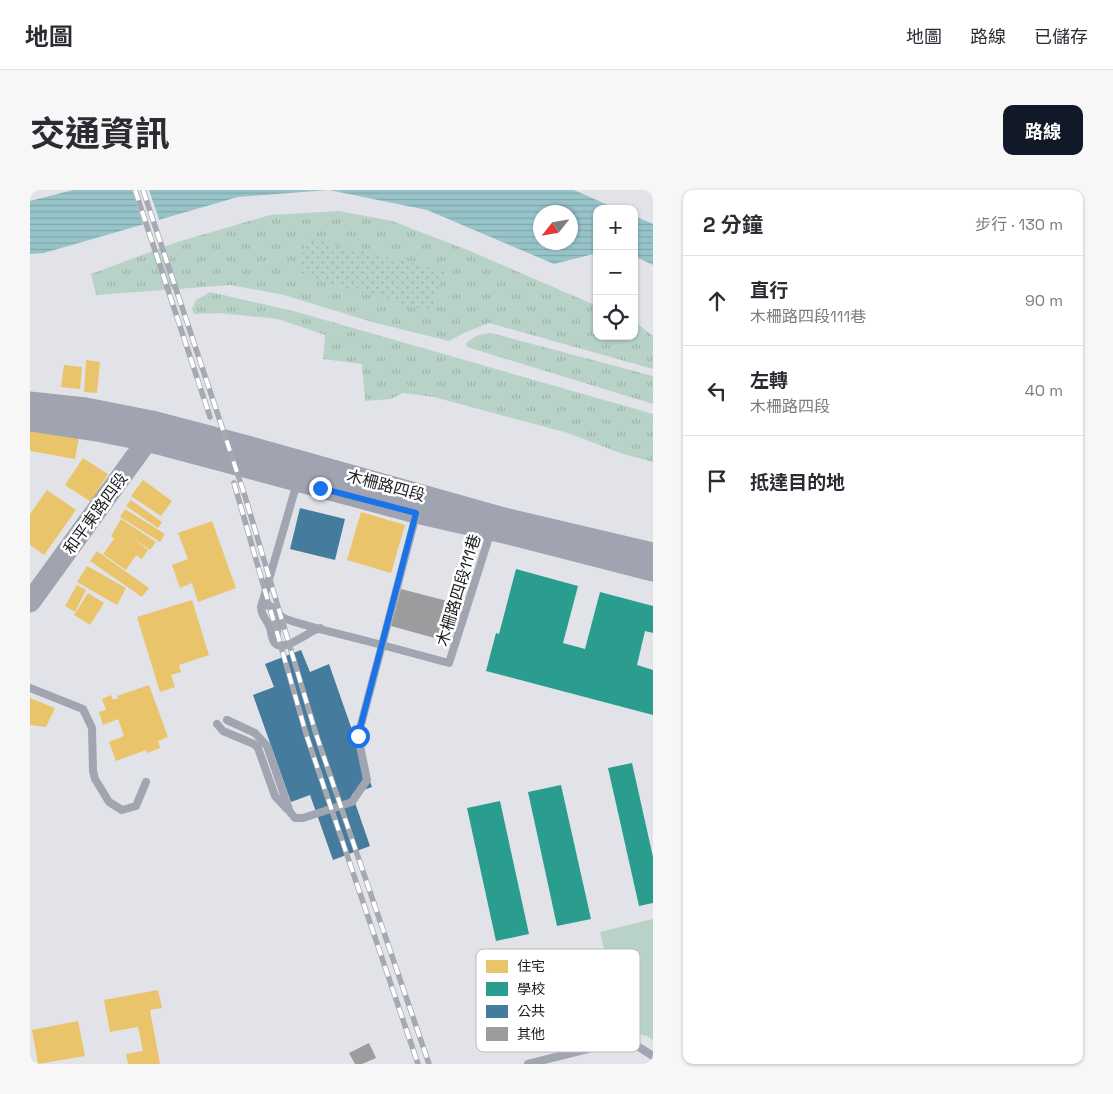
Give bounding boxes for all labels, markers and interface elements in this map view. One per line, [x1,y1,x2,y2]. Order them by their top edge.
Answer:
text: 地圖 [25,21,73,52]
text: 地圖 [906,25,942,48]
text: 路線 [970,25,1006,48]
text: 已儲存 [1034,25,1088,48]
button: 路線 [1003,105,1083,155]
text: 交通資訊 [30,112,170,156]
north arrow [533,205,578,250]
map controls [593,205,638,340]
button: + [593,205,638,250]
text: 2 分鐘 [703,211,763,238]
text: 步行 · 130 m [975,214,1063,235]
button: − [593,250,638,295]
text: 直行 [750,278,788,303]
icon: ahead [703,287,731,315]
text: 90 m [1025,290,1063,311]
button: locate [593,295,638,340]
text: 木柵路四段111巷 [750,306,866,327]
text: 左轉 [750,368,788,393]
icon: left [703,377,731,405]
text: 40 m [1025,380,1063,401]
text: 木柵路四段 [750,396,830,417]
street label: 木柵路四段 [345,465,427,506]
icon: arrive [703,467,731,495]
street label: 和平東路四段 [59,468,132,558]
text: 抵達目的地 [750,470,845,495]
route end [309,477,332,500]
street label: 木柵路四段111巷 [431,532,485,649]
route start [347,725,370,748]
legend [476,949,640,1052]
text: 住宅 [517,957,545,975]
text: 學校 [517,980,545,998]
text: 公共 [517,1002,545,1020]
text: 其他 [517,1025,545,1043]

